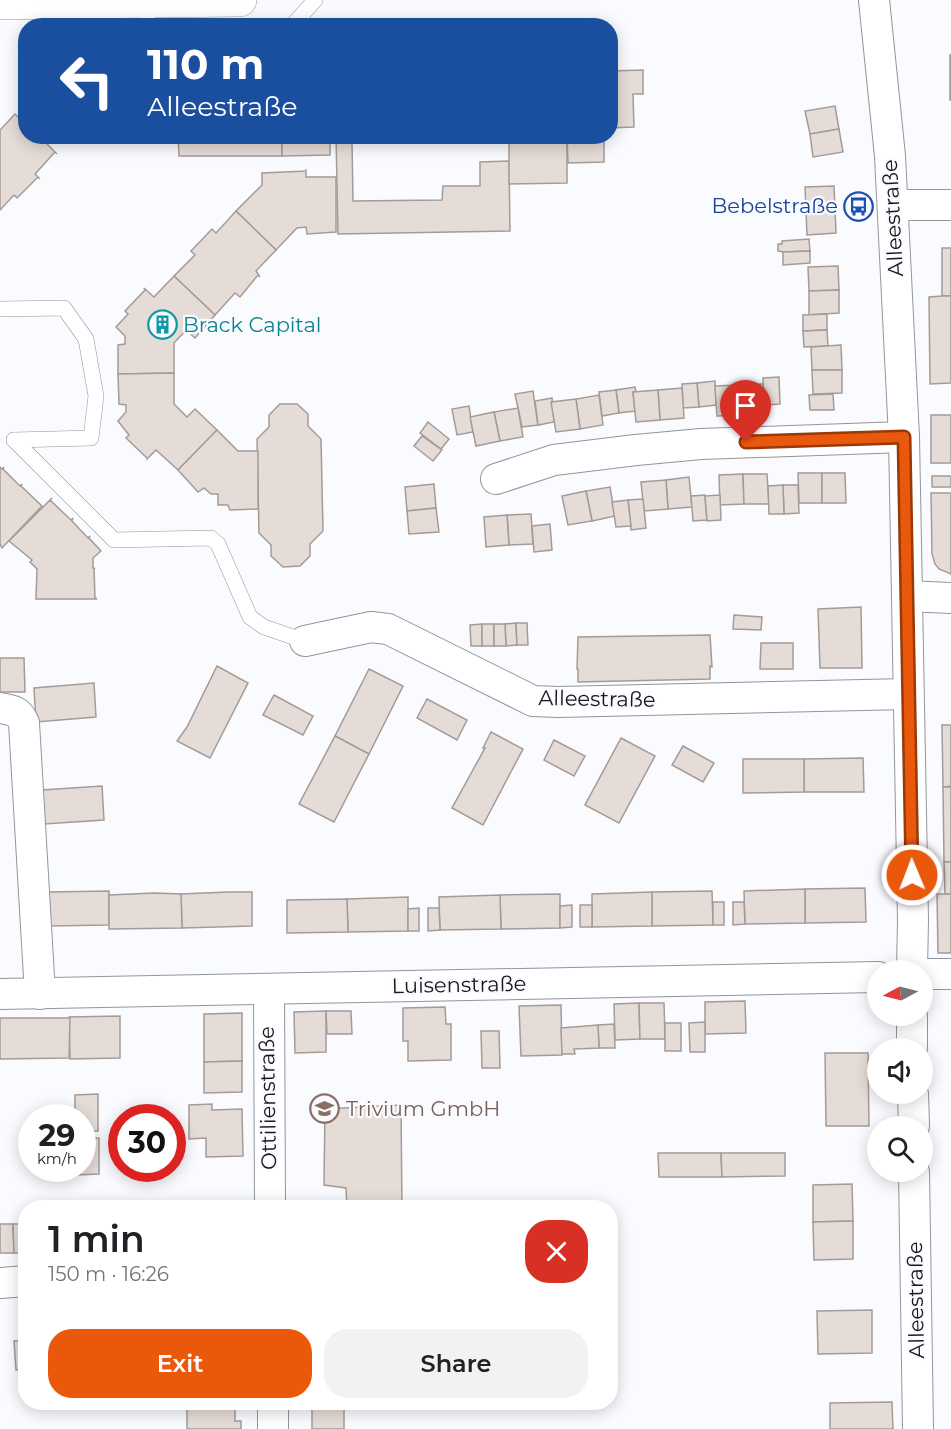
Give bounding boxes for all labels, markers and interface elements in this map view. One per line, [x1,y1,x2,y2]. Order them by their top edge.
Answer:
text: 110 m [147,38,264,90]
icon: left [48,42,126,120]
text: Alleestraße [147,90,298,123]
street label: Alleestraße [877,159,908,277]
bus stop icon: Bebelstraße [843,190,875,222]
place label: Bebelstraße [711,193,838,218]
building icon: Brack Capital [146,309,178,341]
place label: Brack Capital [183,312,321,337]
pin [720,380,771,442]
icon: arrive [729,389,762,422]
street label: Alleestraße [538,685,656,712]
position arrow [880,843,944,907]
north arrow [867,960,933,1026]
map controls [867,960,933,1182]
street label: Luisenstraße [392,971,526,998]
street label: Ottilienstraße [254,1026,281,1170]
button: sound [867,1038,933,1104]
school or university icon: Trivium GmbH [309,1093,341,1125]
place label: Trivium GmbH [346,1096,500,1121]
speed limit sign: 30 [108,1104,186,1182]
button: search [867,1116,933,1182]
text: 29 [39,1117,75,1154]
text: km/h [37,1149,77,1168]
text: 1 min [48,1217,145,1261]
button: close [525,1220,588,1283]
street label: Alleestraße [902,1241,929,1359]
text: 150 m · 16:26 [48,1262,169,1286]
button: Exit [48,1329,312,1398]
button: Share [324,1329,588,1398]

